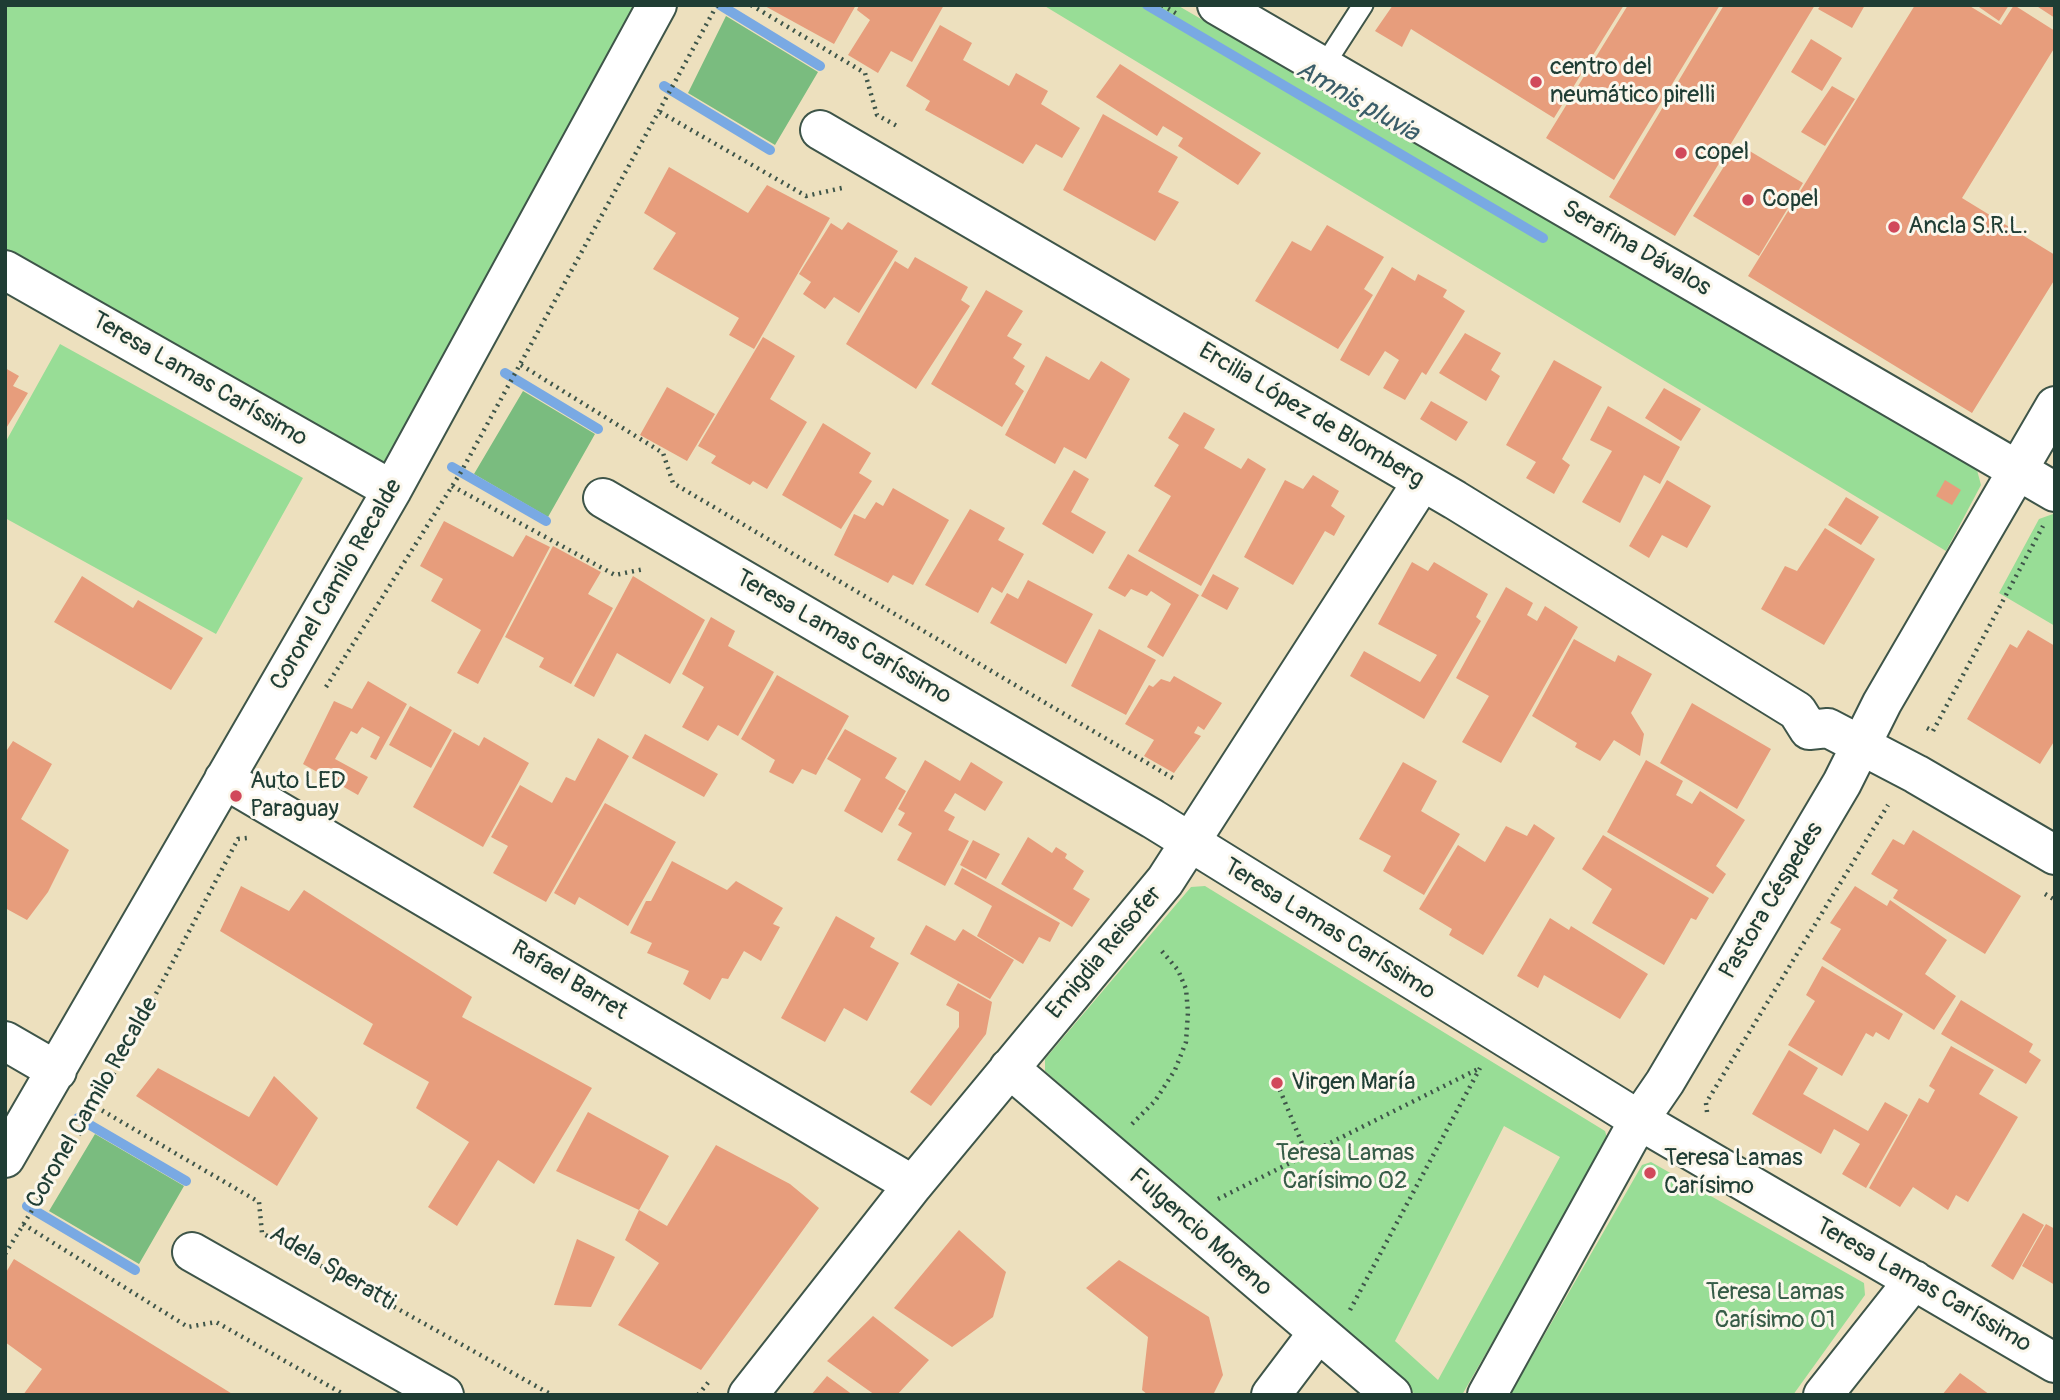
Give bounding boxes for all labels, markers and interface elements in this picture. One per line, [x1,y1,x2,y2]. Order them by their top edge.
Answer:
water label: Amnis pluvia [1290,54,1424,150]
place label: centro del neumático pirelli [1550,54,1715,110]
marker: centro del neumático pirelli [1528,74,1544,90]
place label: copel [1695,139,1749,167]
marker: copel [1673,145,1689,161]
place label: Copel [1762,186,1819,214]
marker: Copel [1740,192,1756,208]
street label: Serafina Dávalos [1556,195,1716,303]
place label: Ancla S.R.L. [1908,213,2028,241]
marker: Ancla S.R.L. [1886,219,1902,235]
street label: Teresa Lamas Caríssimo [86,306,312,454]
street label: Ercilia López de Blomberg [1193,337,1429,495]
street label: Coronel Camilo Recalde [265,474,409,696]
street label: Teresa Lamas Caríssimo [730,564,956,712]
place label: Auto LED Paraguay [250,768,346,824]
marker: Auto LED Paraguay [228,788,244,804]
street label: Pastora Céspedes [1714,817,1830,985]
street label: Teresa Lamas Caríssimo [1218,853,1440,1007]
street label: Emigdia Reisofer [1041,881,1169,1025]
street label: Rafael Barret [506,935,632,1027]
street label: Coronel Camilo Recalde [21,992,165,1214]
place label: Virgen María [1291,1069,1415,1097]
marker: Virgen María [1269,1075,1285,1091]
park label: Teresa Lamas Carísimo 02 [1276,1140,1414,1196]
place label: Teresa Lamas Carísimo [1664,1145,1803,1201]
street label: Fulgencio Moreno [1122,1163,1278,1303]
marker: Teresa Lamas Carísimo [1642,1165,1658,1181]
street label: Teresa Lamas Caríssimo [1810,1212,2036,1360]
street label: Adela Speratti [264,1220,400,1318]
park label: Teresa Lamas Carísimo 01 [1706,1279,1844,1335]

